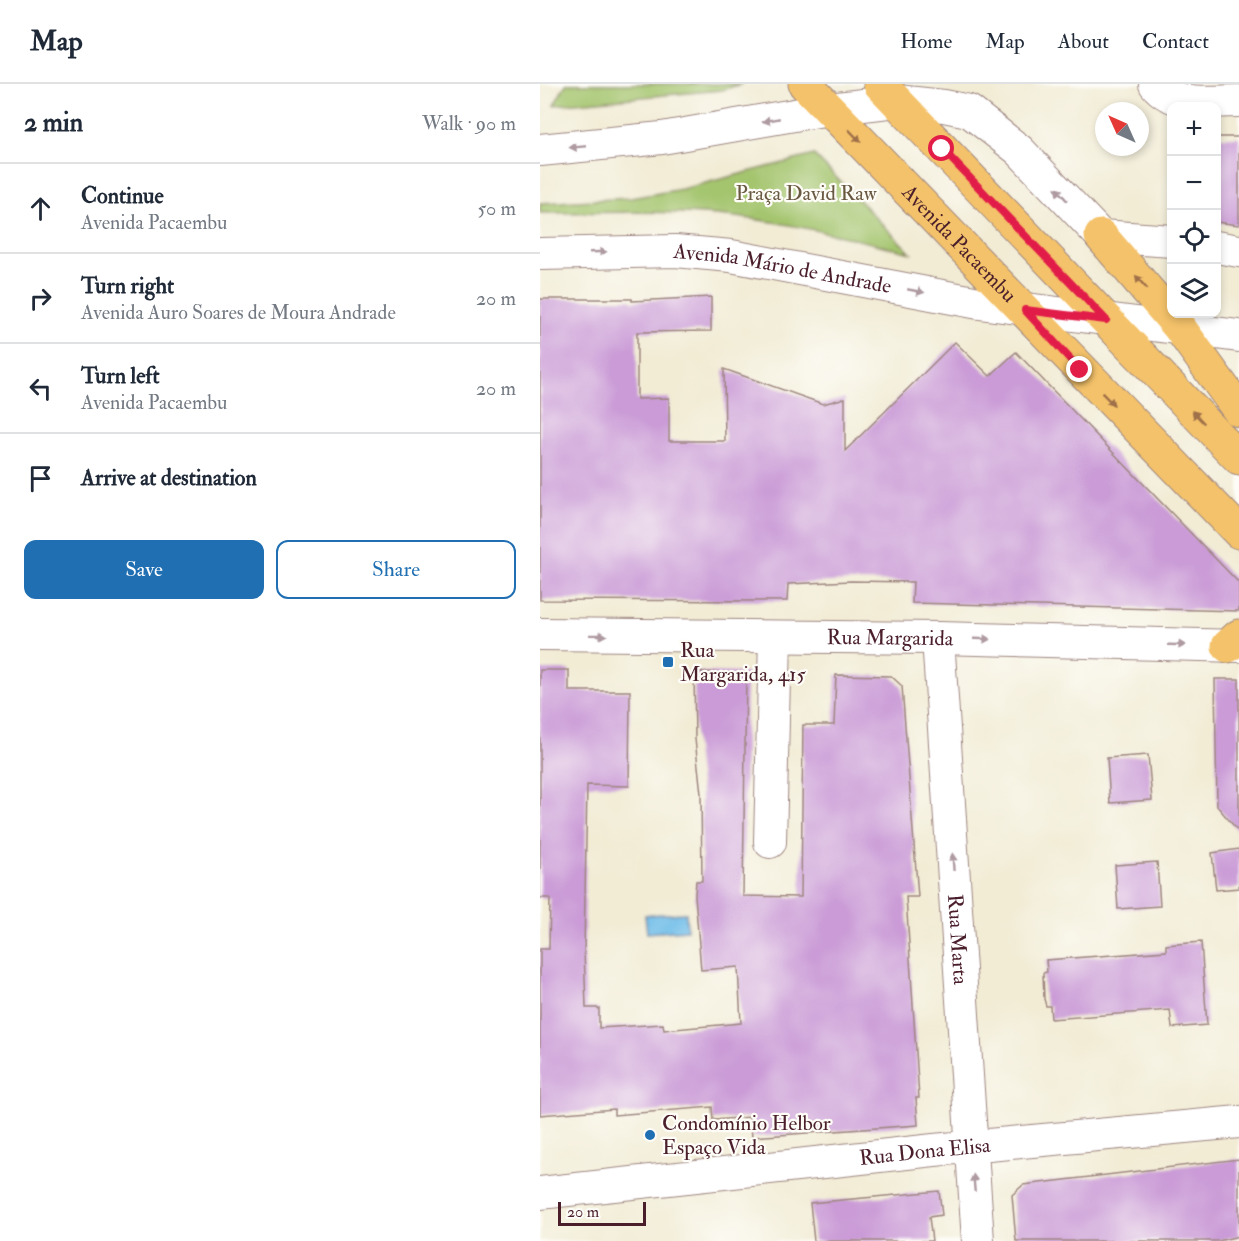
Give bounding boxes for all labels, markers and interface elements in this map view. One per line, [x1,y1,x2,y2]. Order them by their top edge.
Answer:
text: Map [30,24,83,59]
text: Home [900,28,952,55]
text: Map [985,28,1025,55]
text: About [1058,28,1109,55]
text: Contact [1142,28,1209,55]
north arrow [1095,102,1149,156]
map controls [1167,102,1221,318]
button: + [1167,102,1221,156]
text: 2 min [24,107,83,139]
text: Walk · 90 m [422,111,516,136]
one-way arrow [762,116,781,125]
one-way arrow [847,129,861,143]
route start [928,135,954,161]
one-way arrow [569,142,588,151]
button: − [1167,156,1221,210]
street label: Avenida Pacaembu [896,178,1023,308]
park label: Praça David Raw [735,180,878,207]
text: Continue [81,182,164,210]
one-way arrow [1054,186,1068,201]
icon: ahead [24,192,57,225]
text: 50 m [477,196,516,221]
text: Avenida Pacaembu [81,210,227,235]
button: locate [1167,210,1221,264]
street label: Avenida Mário de Andrade [672,237,894,300]
one-way arrow [589,247,608,256]
button: layers [1167,264,1221,318]
text: Turn right [81,272,174,300]
one-way arrow [1135,275,1148,290]
icon: right [24,282,57,315]
text: 20 m [476,286,516,311]
one-way arrow [907,287,926,296]
text: Avenida Auro Soares de Moura Andrade [81,300,396,325]
route end [1066,356,1092,382]
text: Turn left [81,362,160,390]
icon: left [24,372,57,405]
text: 20 m [476,376,516,401]
text: Avenida Pacaembu [81,390,227,415]
one-way arrow [1101,391,1115,405]
one-way arrow [1191,409,1205,424]
icon: arrive [24,462,57,495]
text: Arrive at destination [81,464,257,492]
button: Save [24,540,264,599]
button: Share [276,540,516,599]
street label: Rua Margarida [827,623,954,652]
one-way arrow [589,630,608,640]
one-way arrow [973,634,992,644]
place label: Rua Margarida, 415 [680,637,806,688]
one-way arrow [1168,640,1187,649]
marker: Rua Margarida, 415 [661,655,675,669]
one-way arrow [948,853,957,872]
street label: Rua Marta [942,893,974,986]
place label: Condomínio Helbor Espaço Vida [662,1110,831,1161]
marker: Condomínio Helbor Espaço Vida [643,1128,657,1142]
street label: Rua Dona Elisa [858,1131,992,1172]
one-way arrow [969,1173,978,1192]
scale bar [558,1199,646,1226]
text: 20 m [567,1202,599,1222]

